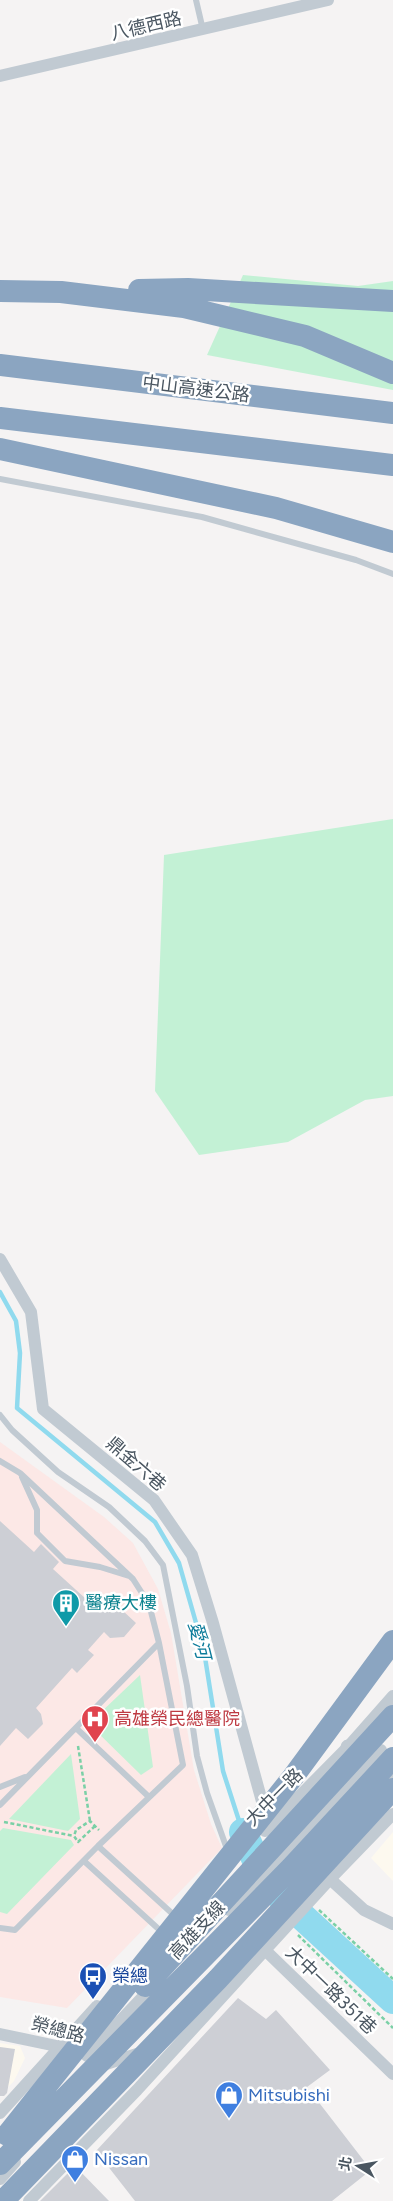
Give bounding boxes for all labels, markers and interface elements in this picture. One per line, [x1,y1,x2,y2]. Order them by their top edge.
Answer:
street label: 八德西路 [108,7,184,45]
street label: 中山高速公路 [141,372,251,406]
street label: 鼎金六巷 [102,1432,170,1496]
building icon: 醫療大樓 [51,1588,81,1627]
place label: 醫療大樓 [85,1592,157,1614]
water label: 愛河 [184,1619,216,1665]
hospital icon: 高雄榮民總醫院 [80,1704,110,1743]
place label: 高雄榮民總醫院 [114,1708,240,1730]
street label: 大中一路 [241,1764,307,1830]
street label: 高雄支線 [164,1896,230,1964]
street label: 大中一路351巷 [281,1941,381,2039]
bus stop icon: 榮總 [78,1961,108,2000]
place label: 榮總 [112,1965,148,1987]
street label: 榮總路 [29,2012,87,2048]
shop icon: Mitsubishi [214,2080,244,2119]
place label: Mitsubishi [248,2084,330,2106]
north arrow [333,2141,383,2191]
shop icon: Nissan [60,2144,90,2183]
place label: Nissan [94,2148,148,2170]
text: 北 [336,2155,355,2172]

